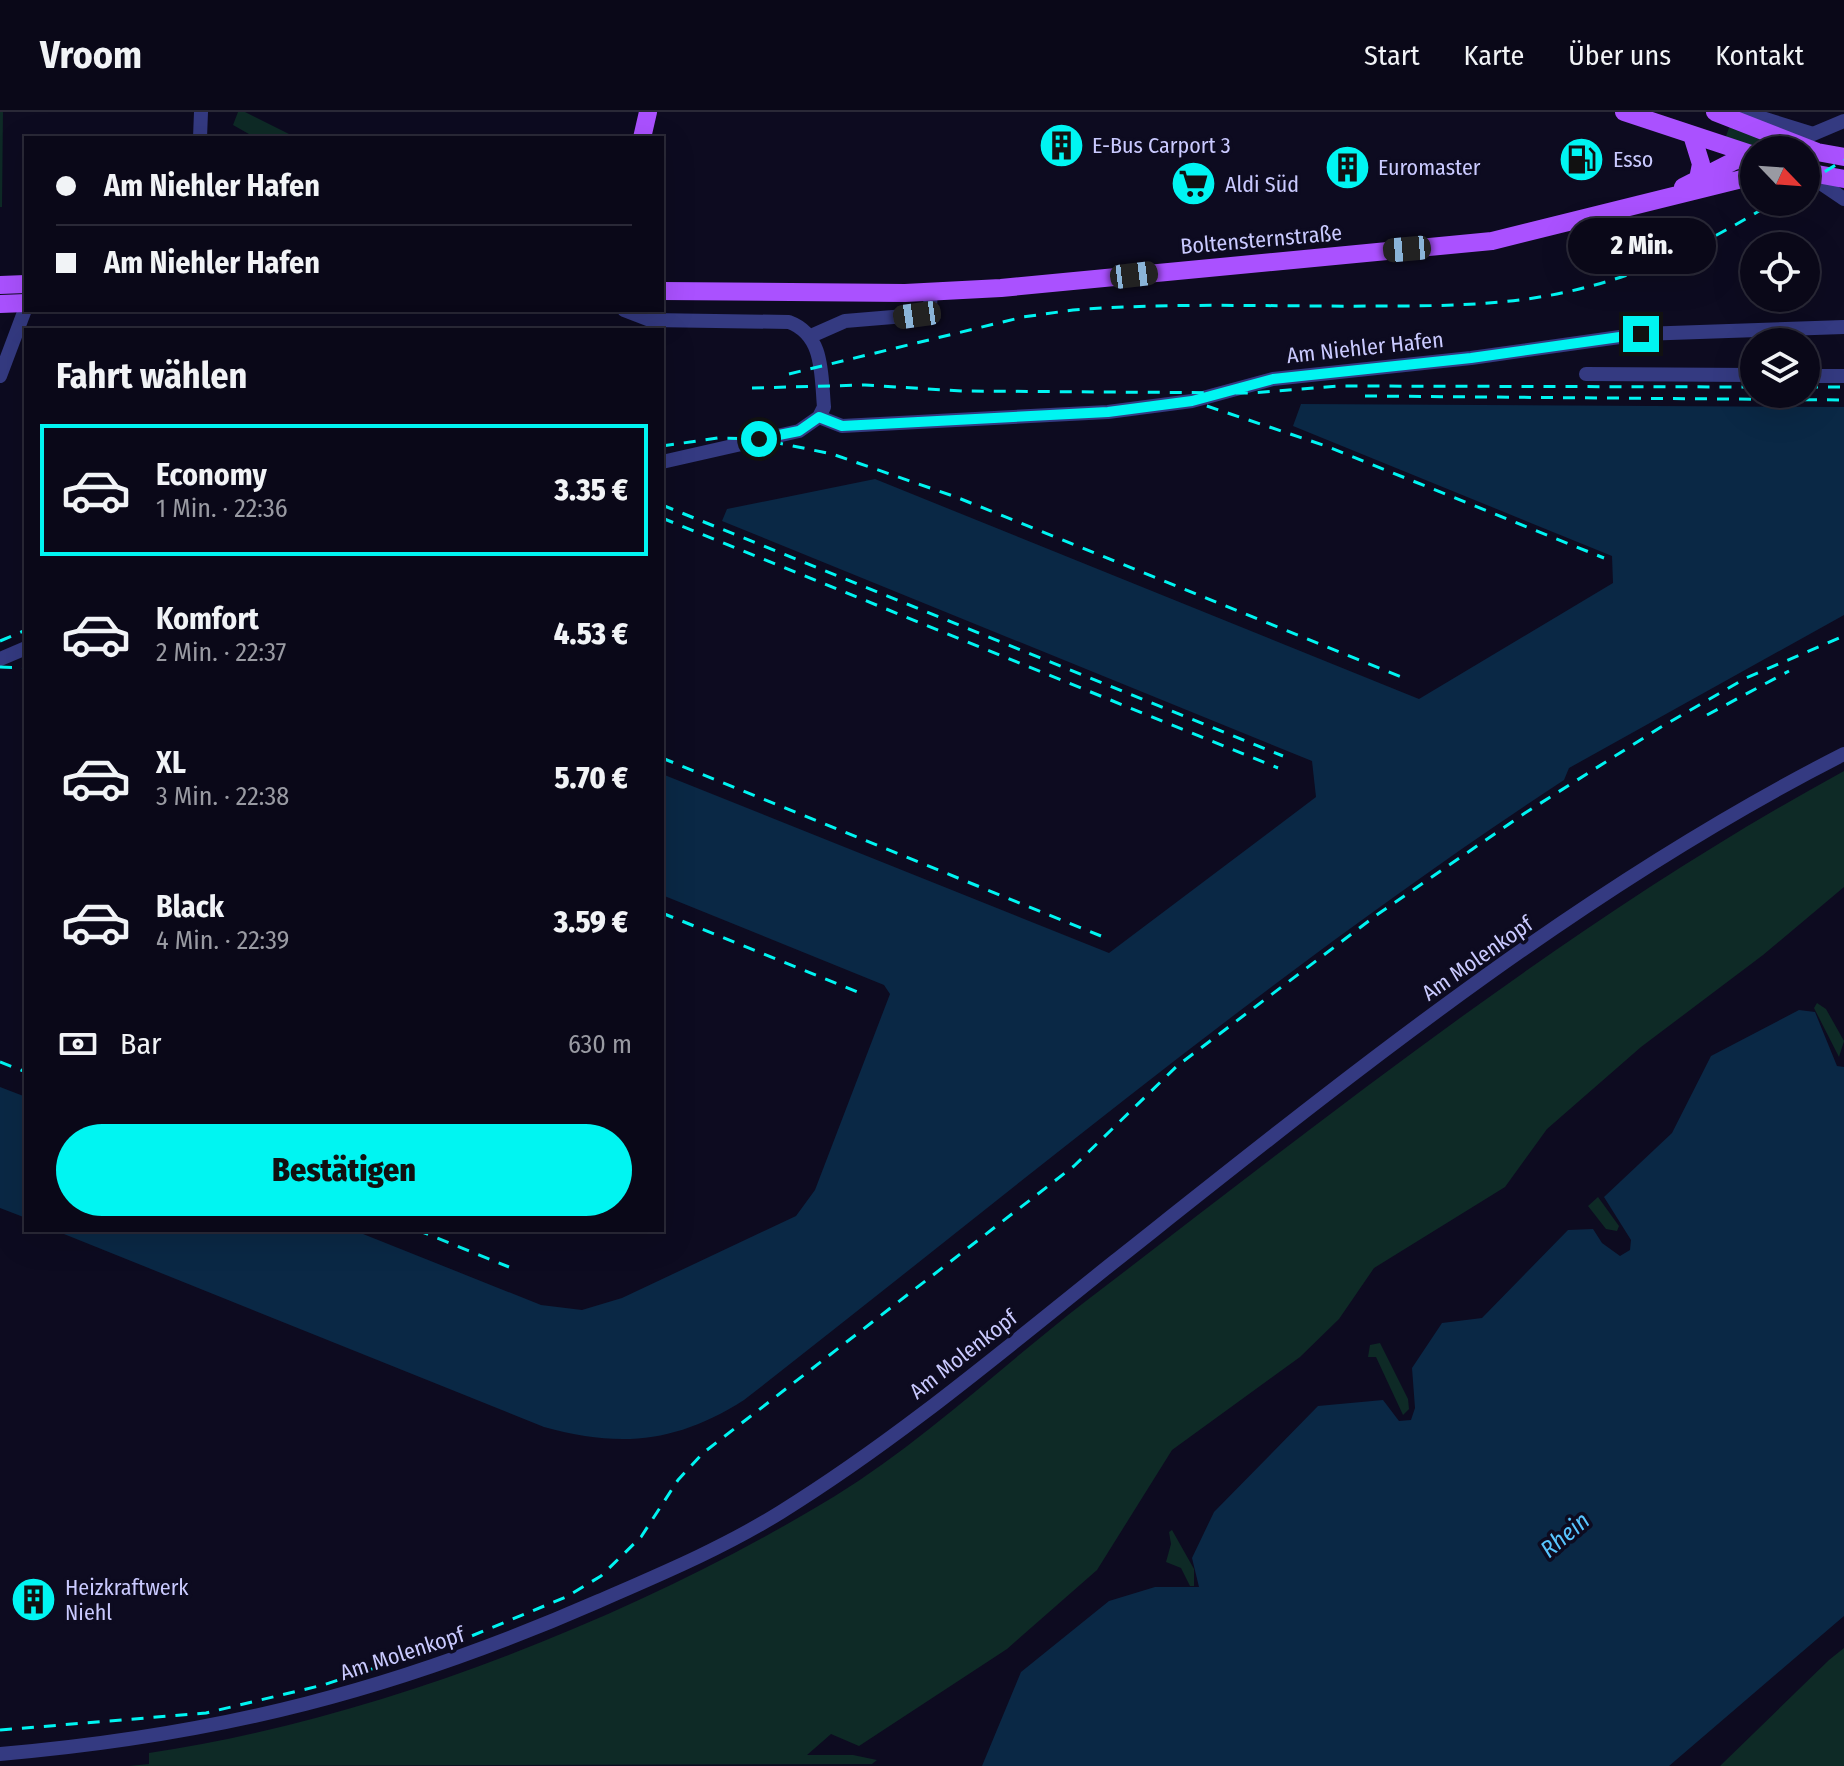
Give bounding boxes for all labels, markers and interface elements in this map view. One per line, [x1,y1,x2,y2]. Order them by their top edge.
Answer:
text: Vroom [40,32,142,78]
text: Start [1364,39,1420,72]
text: Karte [1464,39,1524,72]
text: Über uns [1568,39,1671,72]
text: Kontakt [1715,39,1804,72]
building icon: E-Bus Carport 3 [1037,121,1085,169]
place label: E-Bus Carport 3 [1092,132,1231,159]
fuel station icon: Esso [1558,135,1606,183]
north arrow [1740,136,1820,216]
map controls [1740,136,1820,408]
building icon: Euromaster [1323,143,1371,191]
place label: Esso [1613,146,1653,173]
place label: Euromaster [1378,154,1481,181]
supermarket icon: Aldi Süd [1170,160,1218,208]
text: Am Niehler Hafen [104,168,320,204]
place label: Aldi Süd [1225,171,1299,198]
callout: 2 Min. [1567,218,1715,274]
street label: Boltensternstraße [1179,219,1343,260]
text: 2 Min. [1611,230,1673,261]
button: locate [1740,232,1820,312]
car [1382,235,1432,263]
text: Am Niehler Hafen [104,245,320,281]
car [1109,260,1159,290]
car [892,300,942,330]
route end [1623,316,1659,352]
street label: Am Niehler Hafen [1285,326,1445,369]
button: layers [1740,328,1820,408]
text: Fahrt wählen [56,354,247,398]
route start [741,421,777,457]
icon: car [60,454,132,526]
text: Economy [156,457,267,493]
text: 3.35 € [555,472,628,508]
text: 1 Min. · 22:36 [156,493,288,524]
icon: car [60,598,132,670]
text: Komfort [156,601,259,637]
text: 4.53 € [554,616,628,652]
text: 2 Min. · 22:37 [156,637,286,668]
icon: car [60,742,132,814]
text: XL [156,745,186,781]
text: 5.70 € [554,760,628,796]
text: 3 Min. · 22:38 [156,781,289,812]
icon: car [60,886,132,958]
text: Black [156,889,224,925]
text: 3.59 € [554,904,628,940]
street label: Am Molenkopf [1417,910,1539,1006]
text: 4 Min. · 22:39 [156,925,289,956]
icon: cash [56,1022,100,1066]
text: Bar [120,1026,162,1062]
text: 630 m [568,1029,632,1060]
button: Bestätigen [56,1124,632,1216]
street label: Am Molenkopf [904,1303,1023,1405]
water label: Rhein [1535,1506,1595,1564]
place label: Heizkraftwerk Niehl [65,1574,189,1626]
building icon: Heizkraftwerk Niehl [10,1576,58,1624]
street label: Am Molenkopf [337,1620,469,1686]

